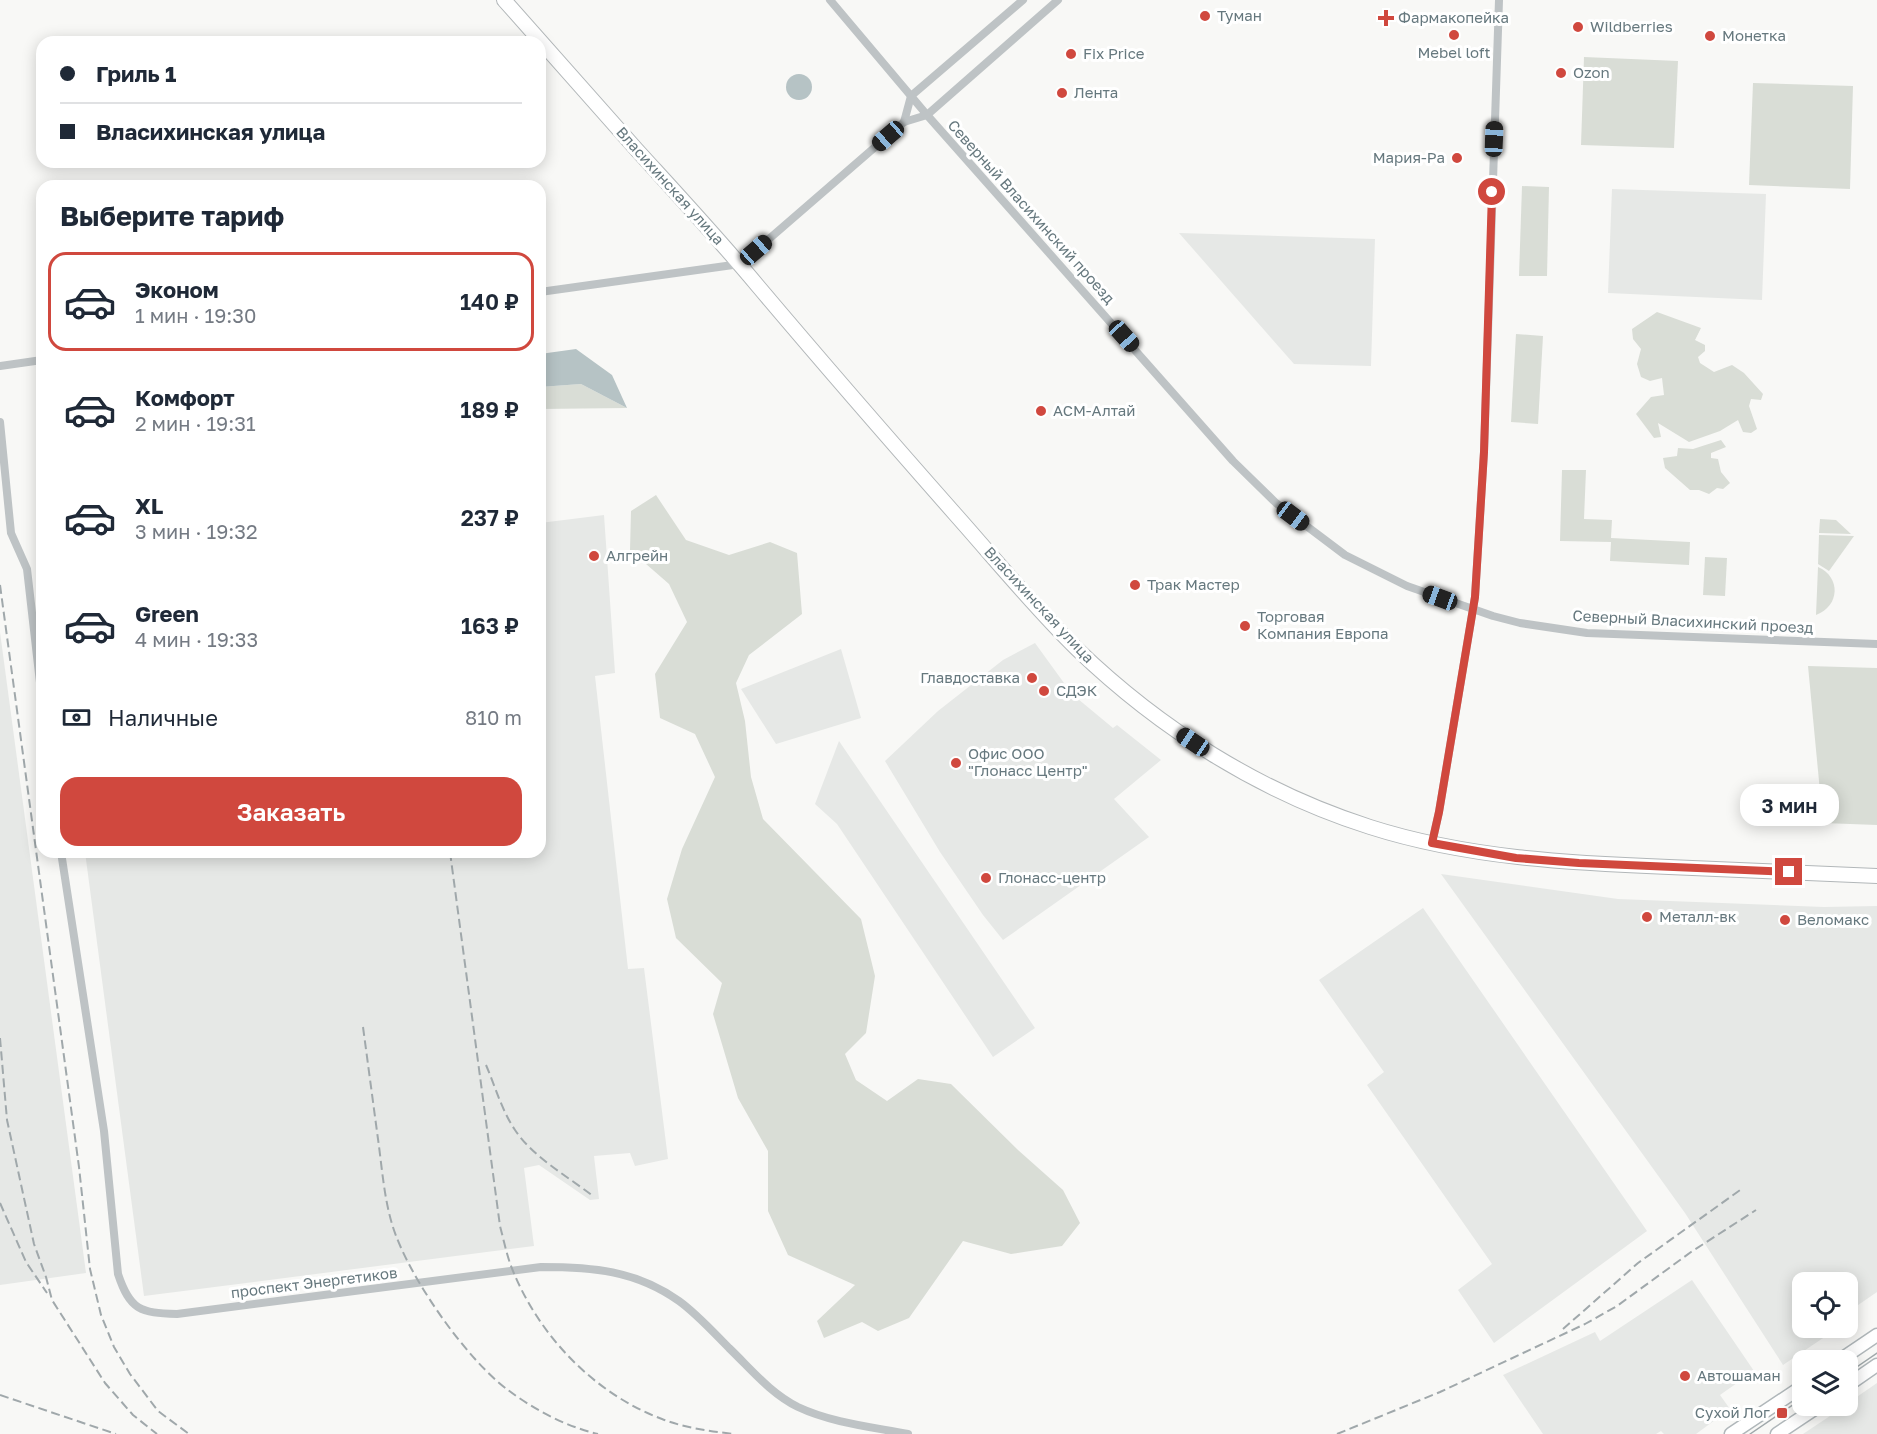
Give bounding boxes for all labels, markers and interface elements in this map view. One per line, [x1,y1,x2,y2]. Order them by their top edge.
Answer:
place label: Туман [1217,6,1262,24]
place label: Фармакопейка [1398,8,1509,26]
marker: Туман [1198,9,1212,23]
marker: Фармакопейка [1379,11,1393,25]
place label: Wildberries [1590,17,1673,35]
marker: Wildberries [1571,20,1585,34]
place label: Монетка [1722,26,1786,44]
marker: Mebel loft [1447,28,1461,42]
marker: Монетка [1703,29,1717,43]
place label: Mebel loft [1417,43,1491,61]
place label: Fix Price [1083,44,1145,62]
marker: Fix Price [1064,47,1078,61]
text: Гриль 1 [96,60,176,87]
place label: Ozon [1573,63,1610,81]
marker: Ozon [1554,66,1568,80]
place label: Лента [1074,83,1118,101]
marker: Лента [1055,86,1069,100]
street label: Северный Власихинский проезд [944,116,1119,307]
car [869,117,907,155]
text: Власихинская улица [96,118,325,145]
car [1484,121,1504,157]
street label: Власихинская улица [613,123,728,248]
place label: Мария-Ра [1373,148,1445,166]
marker: Мария-Ра [1450,151,1464,165]
route start [1478,178,1505,205]
text: Выберите тариф [60,200,284,232]
car [737,231,775,269]
icon: car [63,275,117,329]
text: Эконом [135,276,219,303]
text: 140 ₽ [460,288,519,315]
text: 1 мин · 19:30 [135,303,256,327]
car [1105,317,1143,355]
icon: car [63,383,117,437]
text: Комфорт [135,384,235,411]
text: 189 ₽ [460,396,519,423]
place label: АСМ-Алтай [1053,401,1135,419]
marker: АСМ-Алтай [1034,404,1048,418]
text: 2 мин · 19:31 [135,411,256,435]
icon: car [63,491,117,545]
text: XL [135,492,163,519]
car [1273,498,1313,534]
text: 237 ₽ [461,504,519,531]
text: 3 мин · 19:32 [135,519,258,543]
street label: Власихинская улица [981,542,1098,666]
place label: Алгрейн [606,546,668,564]
marker: Алгрейн [587,549,601,563]
place label: Трак Мастер [1147,575,1240,593]
marker: Трак Мастер [1128,578,1142,592]
car [1420,583,1460,613]
icon: car [63,599,117,653]
text: Green [135,600,199,627]
street label: Северный Власихинский проезд [1572,606,1814,636]
place label: Торговая Компания Европа [1257,607,1388,642]
text: 163 ₽ [461,612,519,639]
marker: Торговая Компания Европа [1238,619,1252,633]
text: 4 мин · 19:33 [135,627,258,651]
place label: Главдоставка [920,668,1020,686]
marker: Главдоставка [1025,671,1039,685]
place label: СДЭК [1056,681,1098,699]
marker: СДЭК [1037,684,1051,698]
icon: cash [60,701,93,734]
text: Наличные [108,704,218,731]
text: 810 m [465,705,522,729]
car [1173,724,1213,760]
place label: Офис ООО "Глонасс Центр" [968,744,1088,779]
marker: Офис ООО "Глонасс Центр" [949,756,963,770]
button: Заказать [60,777,522,846]
callout: 3 мин [1740,785,1838,827]
text: 3 мин [1762,793,1817,817]
route end [1775,858,1802,885]
place label: Глонасс-центр [998,868,1106,886]
marker: Глонасс-центр [979,871,993,885]
place label: Металл-вк [1659,907,1737,925]
marker: Металл-вк [1640,910,1654,924]
place label: Веломакс [1797,910,1869,928]
marker: Веломакс [1778,913,1792,927]
street label: проспект Энергетиков [230,1263,398,1301]
map controls [1792,1272,1858,1416]
button: locate [1792,1272,1858,1338]
button: layers [1792,1350,1858,1416]
place label: Автошаман [1697,1366,1781,1384]
marker: Автошаман [1678,1369,1692,1383]
place label: Сухой Лог [1695,1403,1770,1421]
marker: Сухой Лог [1775,1406,1789,1420]

